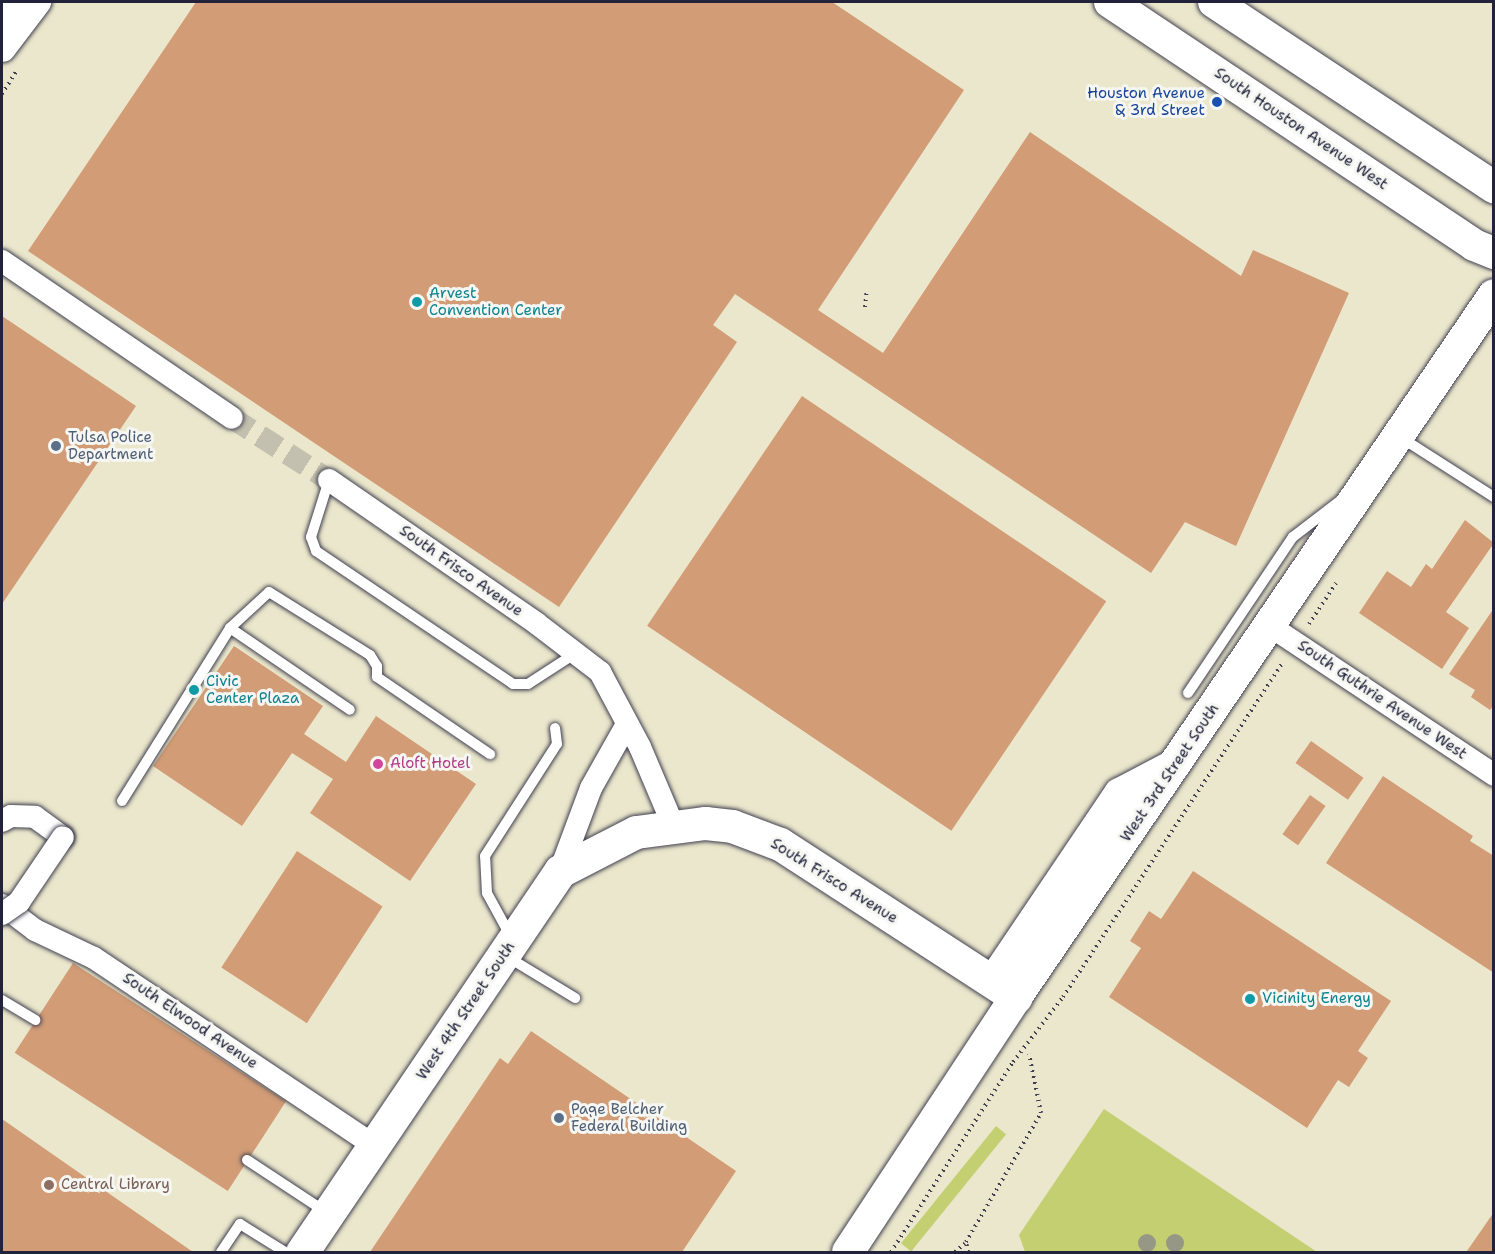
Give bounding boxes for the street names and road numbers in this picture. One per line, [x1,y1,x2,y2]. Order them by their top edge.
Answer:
street label: South Houston Avenue West [1211,64,1391,194]
street label: South Frisco Avenue [396,522,526,620]
street label: South Guthrie Avenue West [1294,637,1470,763]
street label: West 3rd Street South [1117,700,1223,846]
street label: South Frisco Avenue [767,835,901,927]
street label: West 4th Street South [413,938,519,1084]
street label: South Elwood Avenue [119,969,261,1073]

